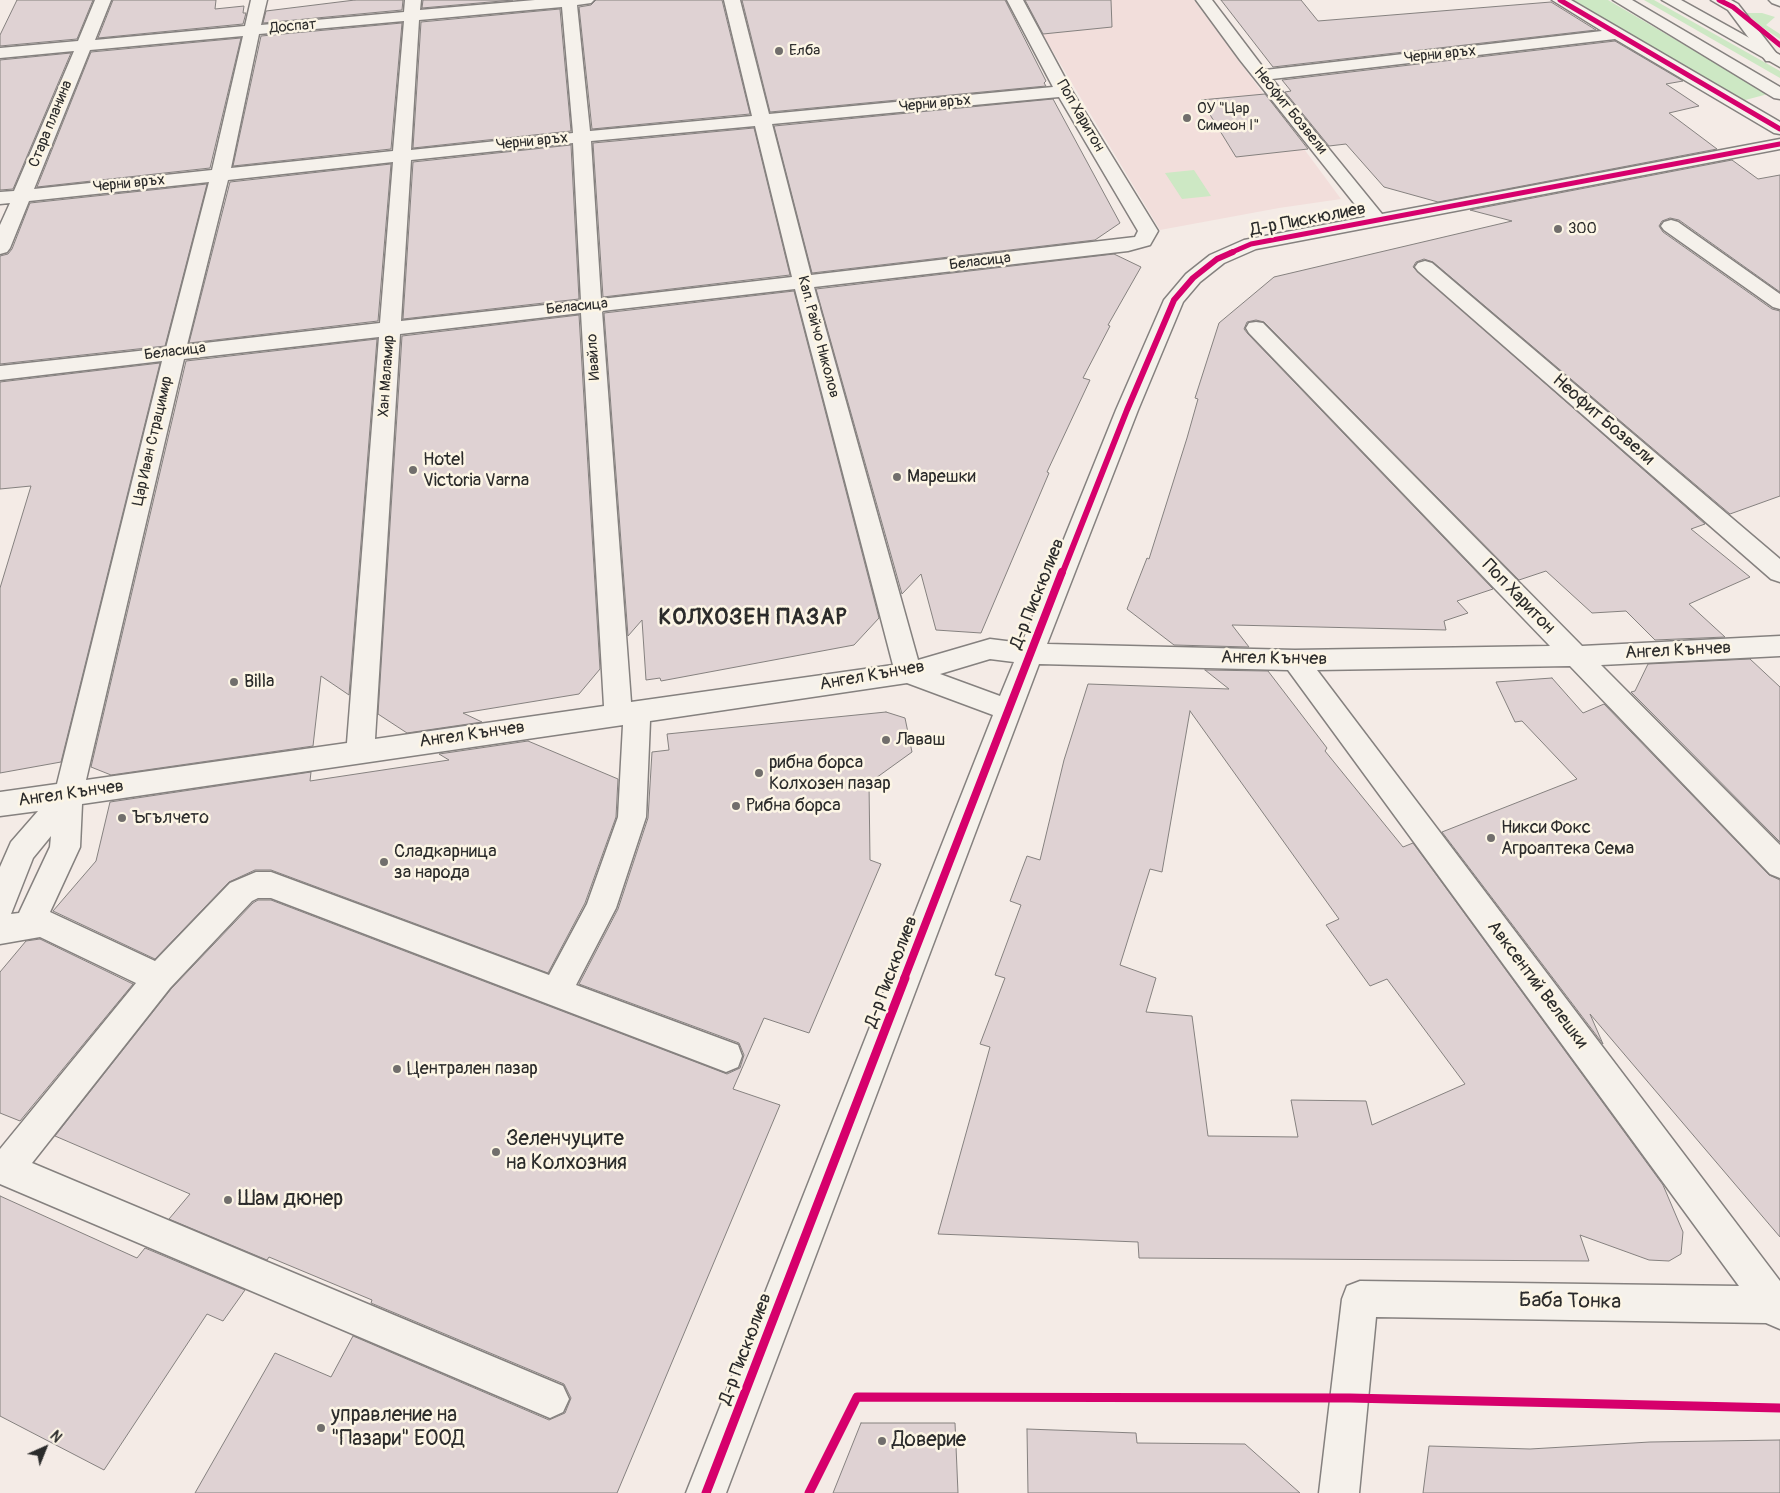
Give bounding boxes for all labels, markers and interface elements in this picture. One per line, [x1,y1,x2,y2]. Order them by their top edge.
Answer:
street label: Доспат [269,16,317,38]
place label: Елба [789,42,820,60]
street label: Черни връх [1403,42,1477,68]
marker: Елба [773,45,785,57]
street label: Неофит Бозвели [1249,64,1331,158]
street label: Поп Харитон [1052,77,1108,155]
street label: Стара планина [25,78,77,170]
street label: Черни връх [898,91,972,117]
place label: ОУ "Цар Симеон I" [1197,100,1259,135]
marker: ОУ "Цар Симеон I" [1181,112,1193,124]
street label: Черни връх [495,129,569,155]
street label: Черни връх [92,171,166,197]
street label: Д-р Пискюлиев [1248,198,1368,242]
place label: 300 [1568,220,1597,238]
marker: 300 [1552,223,1564,235]
street label: Беласица [948,249,1012,275]
street label: Кап. Райчо Николов [793,274,843,400]
street label: Беласица [545,295,609,319]
street label: Ивайло [583,333,605,381]
street label: Хан Маламир [375,334,399,418]
street label: Беласица [143,339,207,365]
street label: Неофит Бозвели [1548,370,1658,470]
street label: Цар Иван Страцимир [129,374,177,508]
place label: Hotel Victoria Varna [423,449,529,492]
marker: Hotel Victoria Varna [407,464,419,476]
place label: Марешки [907,466,976,488]
marker: Марешки [891,471,903,483]
street label: Д-р Пискюлиев [1006,536,1070,652]
street label: Поп Харитон [1477,555,1559,639]
district label: КОЛХОЗЕН ПАЗАР [657,605,849,631]
street label: Ангел Кънчев [1624,637,1732,665]
street label: Ангел Кънчев [1221,647,1327,671]
street label: Ангел Кънчев [818,656,926,696]
place label: Billa [244,671,274,693]
marker: Billa [228,676,240,688]
street label: Ангел Кънчев [418,717,526,753]
place label: Лаваш [896,729,945,751]
marker: Лаваш [880,734,892,746]
place label: рибна борса Колхозен пазар [769,752,891,794]
marker: рибна борса Колхозен пазар [753,767,765,779]
street label: Ангел Кънчев [17,776,125,812]
place label: Рибна борса [746,795,841,817]
marker: Рибна борса [730,800,742,812]
place label: Ъгълчето [132,807,209,829]
marker: Ъгълчето [116,812,128,824]
place label: Никси Фокс Агроаптека Сема [1501,817,1634,860]
marker: Никси Фокс Агроаптека Сема [1485,832,1497,844]
place label: Сладкарница за народа [394,841,497,884]
marker: Сладкарница за народа [378,856,390,868]
street label: Д-р Пискюлиев [861,913,923,1031]
street label: Авксентий Велешки [1482,917,1592,1053]
place label: Централен пазар [407,1058,538,1080]
marker: Централен пазар [391,1063,403,1075]
place label: Зеленчуците на Колхозния [506,1127,627,1177]
marker: Зеленчуците на Колхозния [490,1146,502,1158]
place label: Шам дюнер [238,1187,343,1213]
marker: Шам дюнер [222,1194,234,1206]
street label: Баба Тонка [1519,1289,1621,1315]
street label: Д-р Пискюлиев [715,1290,777,1408]
place label: управление на "Пазари" ЕООД [331,1403,464,1453]
marker: управление на "Пазари" ЕООД [315,1422,327,1434]
north arrow [20,1423,70,1473]
text: N [46,1427,65,1446]
place label: Доверие [892,1428,966,1454]
marker: Доверие [876,1435,888,1447]

